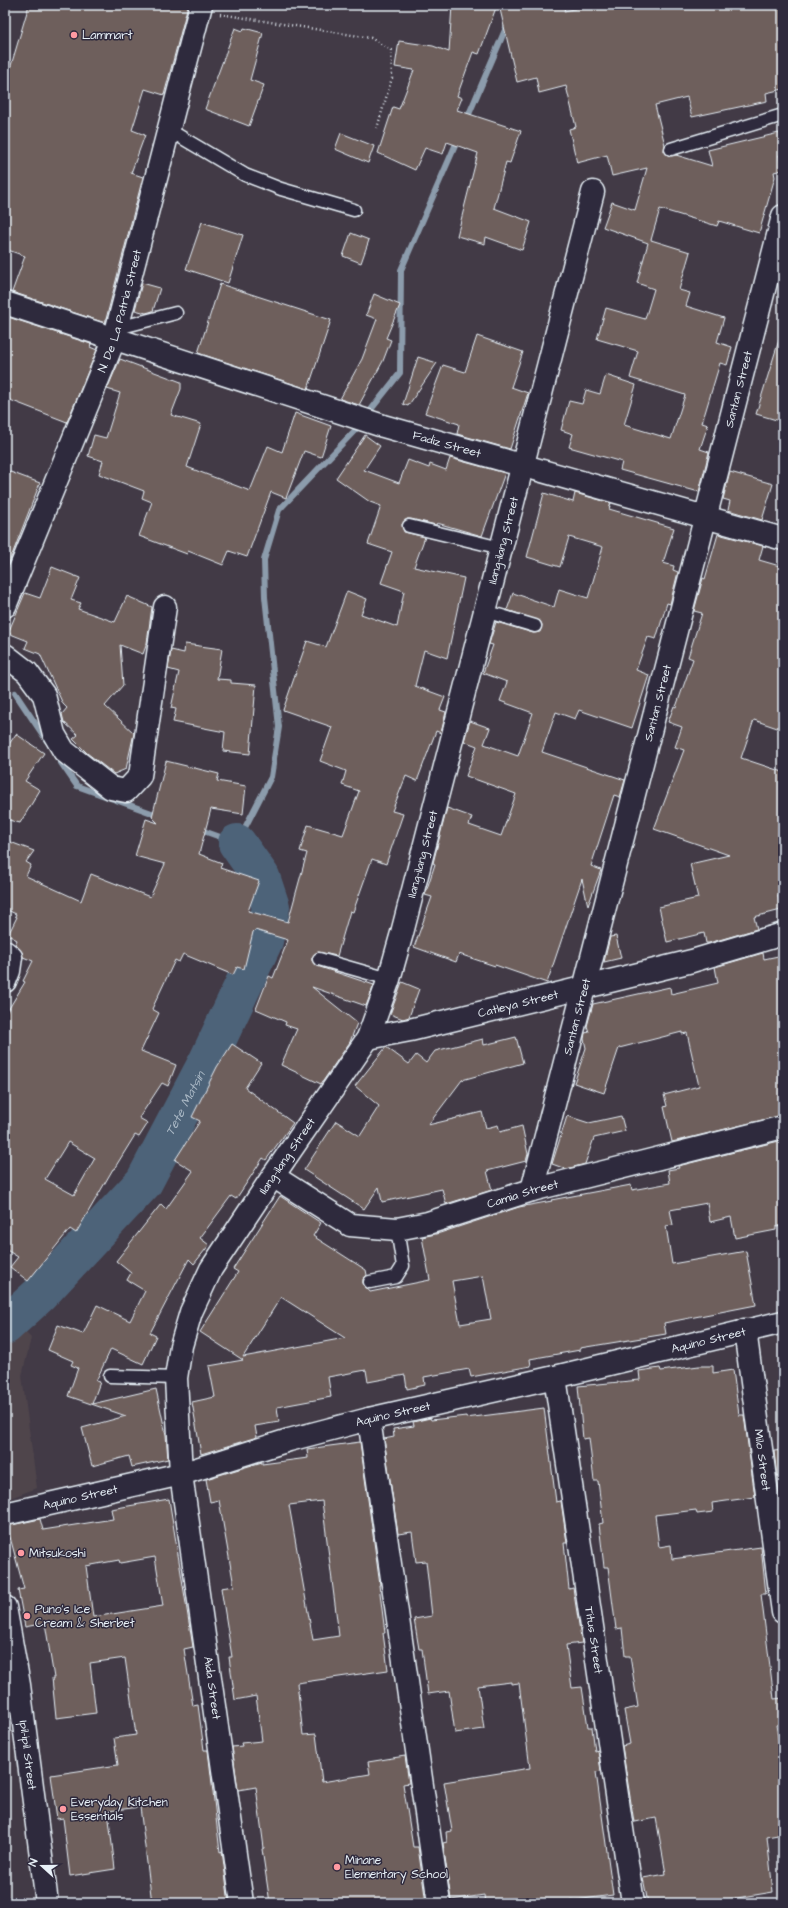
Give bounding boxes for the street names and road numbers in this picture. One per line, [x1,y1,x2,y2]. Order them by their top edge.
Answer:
street label: N. De La Patria Street [93,247,146,375]
street label: Santan Street [720,349,756,429]
street label: Fadiz Street [411,426,483,462]
street label: Ilang-ilang Street [484,495,523,586]
street label: Santan Street [639,663,676,743]
street label: Ilang-ilang Street [403,808,442,900]
street label: Santan Street [559,976,595,1057]
street label: Catleya Street [476,985,560,1022]
street label: Ilang-ilang Street [255,1114,319,1198]
street label: Camia Street [485,1175,560,1212]
street label: Aquino Street [669,1323,748,1357]
street label: Aquino Street [354,1397,432,1431]
street label: Milo Street [750,1428,775,1492]
street label: Aquino Street [41,1480,119,1514]
street label: Titus Street [581,1605,607,1675]
street label: Aida Street [199,1655,225,1721]
street label: Ipil-ipil Street [15,1719,41,1791]

